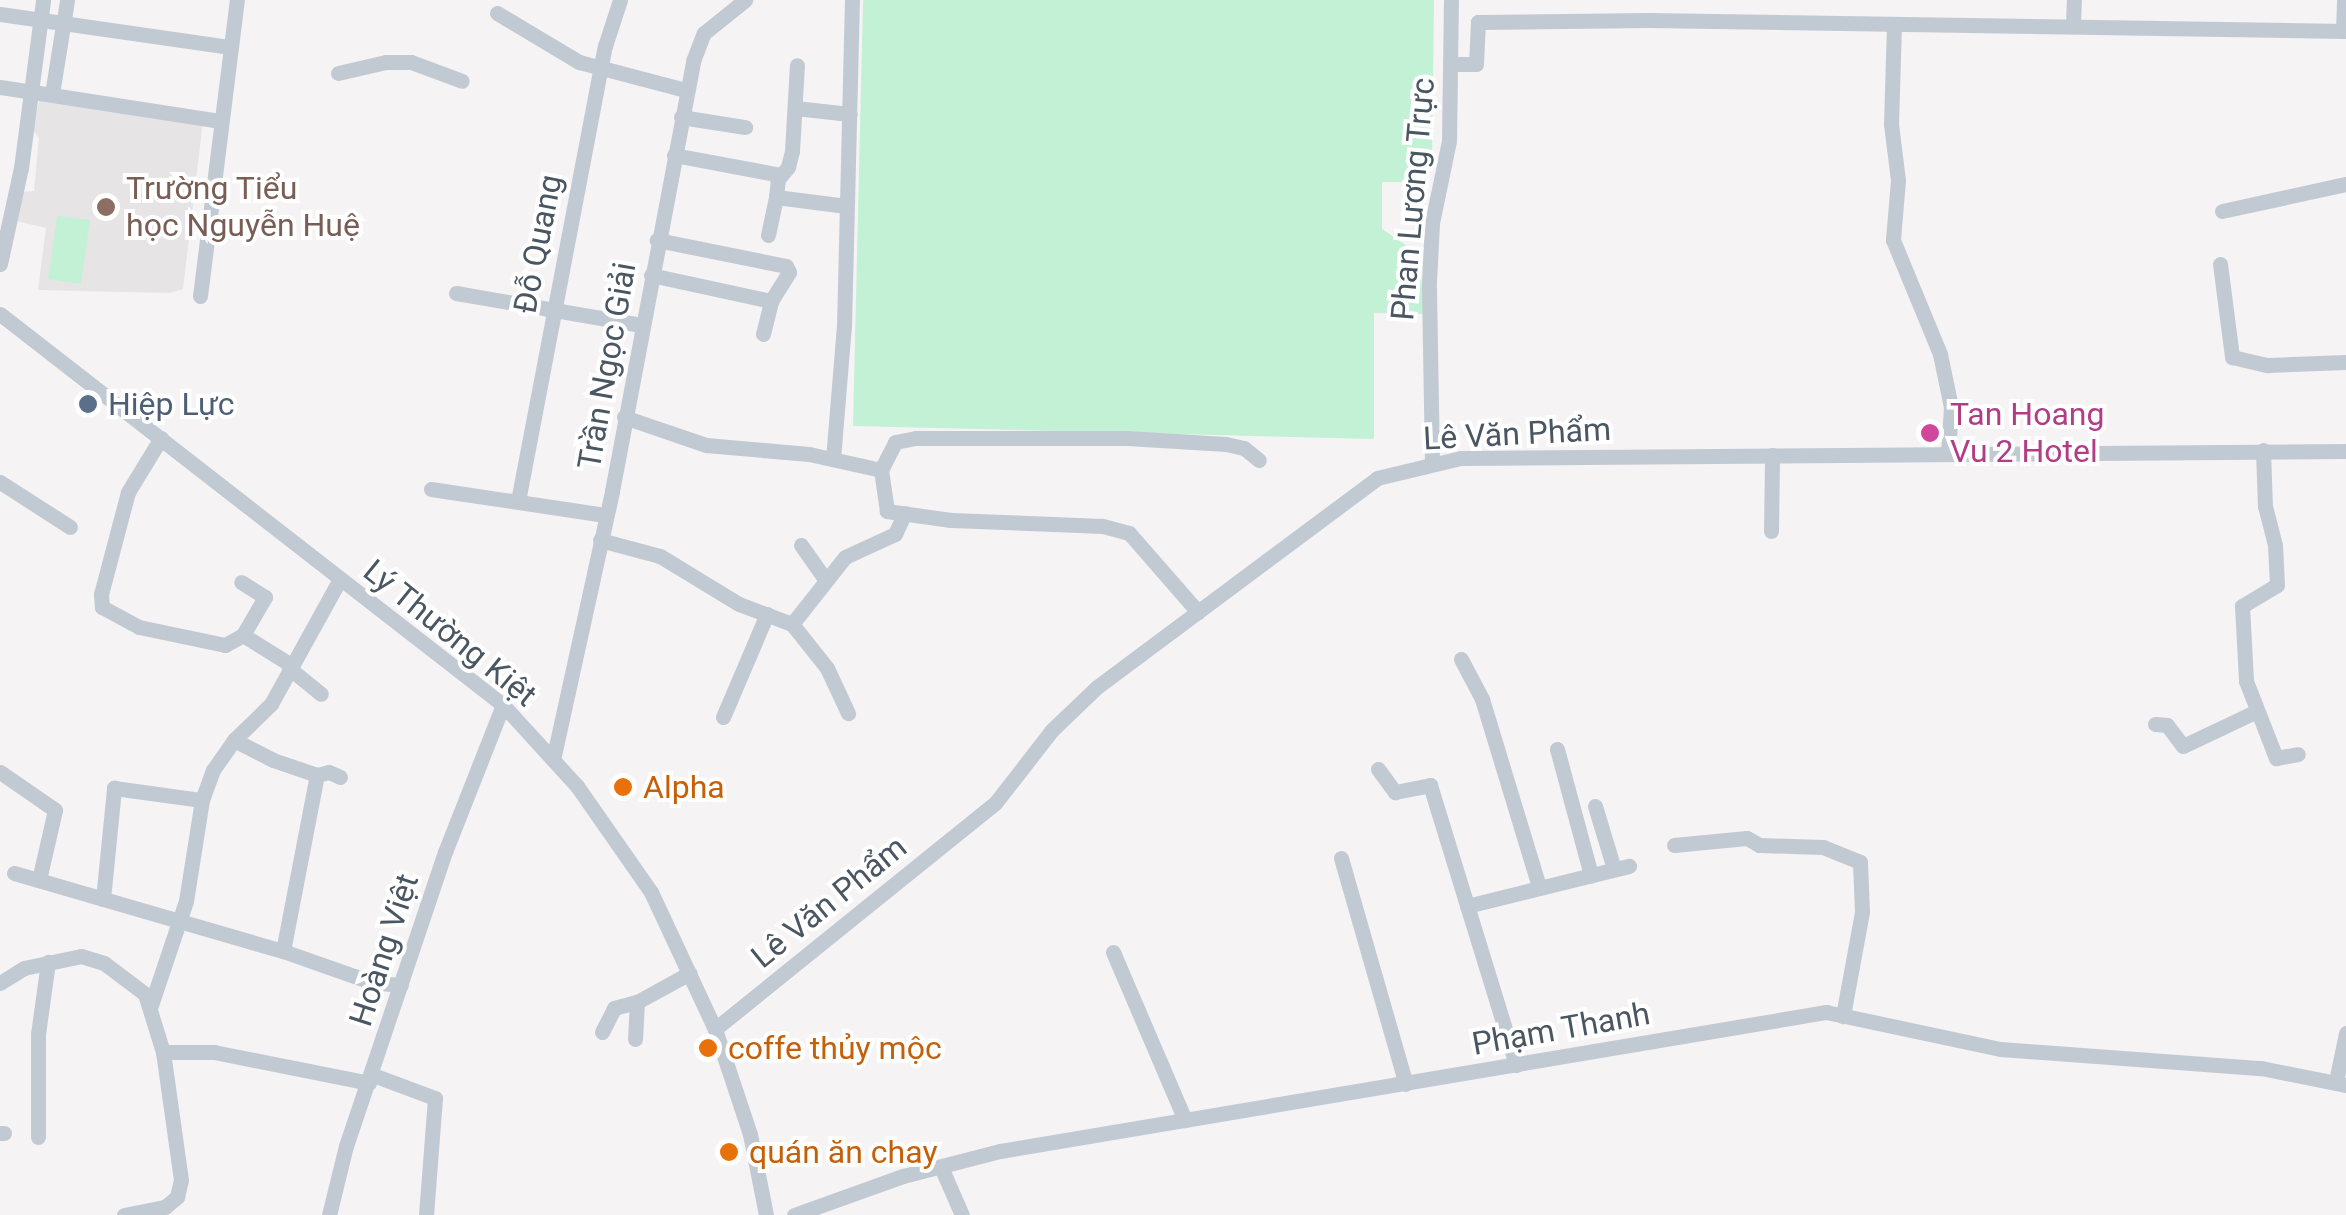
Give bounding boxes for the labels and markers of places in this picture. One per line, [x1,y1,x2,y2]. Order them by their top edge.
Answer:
place label: Trường Tiểu học Nguyễn Huệ [126,170,360,245]
marker: Trường Tiểu học Nguyễn Huệ [95,196,117,218]
place label: Hiệp Lực [108,385,235,423]
marker: Hiệp Lực [77,393,99,415]
place label: Tan Hoang Vu 2 Hotel [1950,396,2104,471]
marker: Tan Hoang Vu 2 Hotel [1919,422,1941,444]
place label: Alpha [643,768,725,806]
marker: Alpha [612,776,634,798]
place label: coffe thủy mộc [728,1029,942,1067]
marker: coffe thủy mộc [697,1037,719,1059]
place label: quán ăn chay [749,1133,938,1171]
marker: quán ăn chay [718,1141,740,1163]

